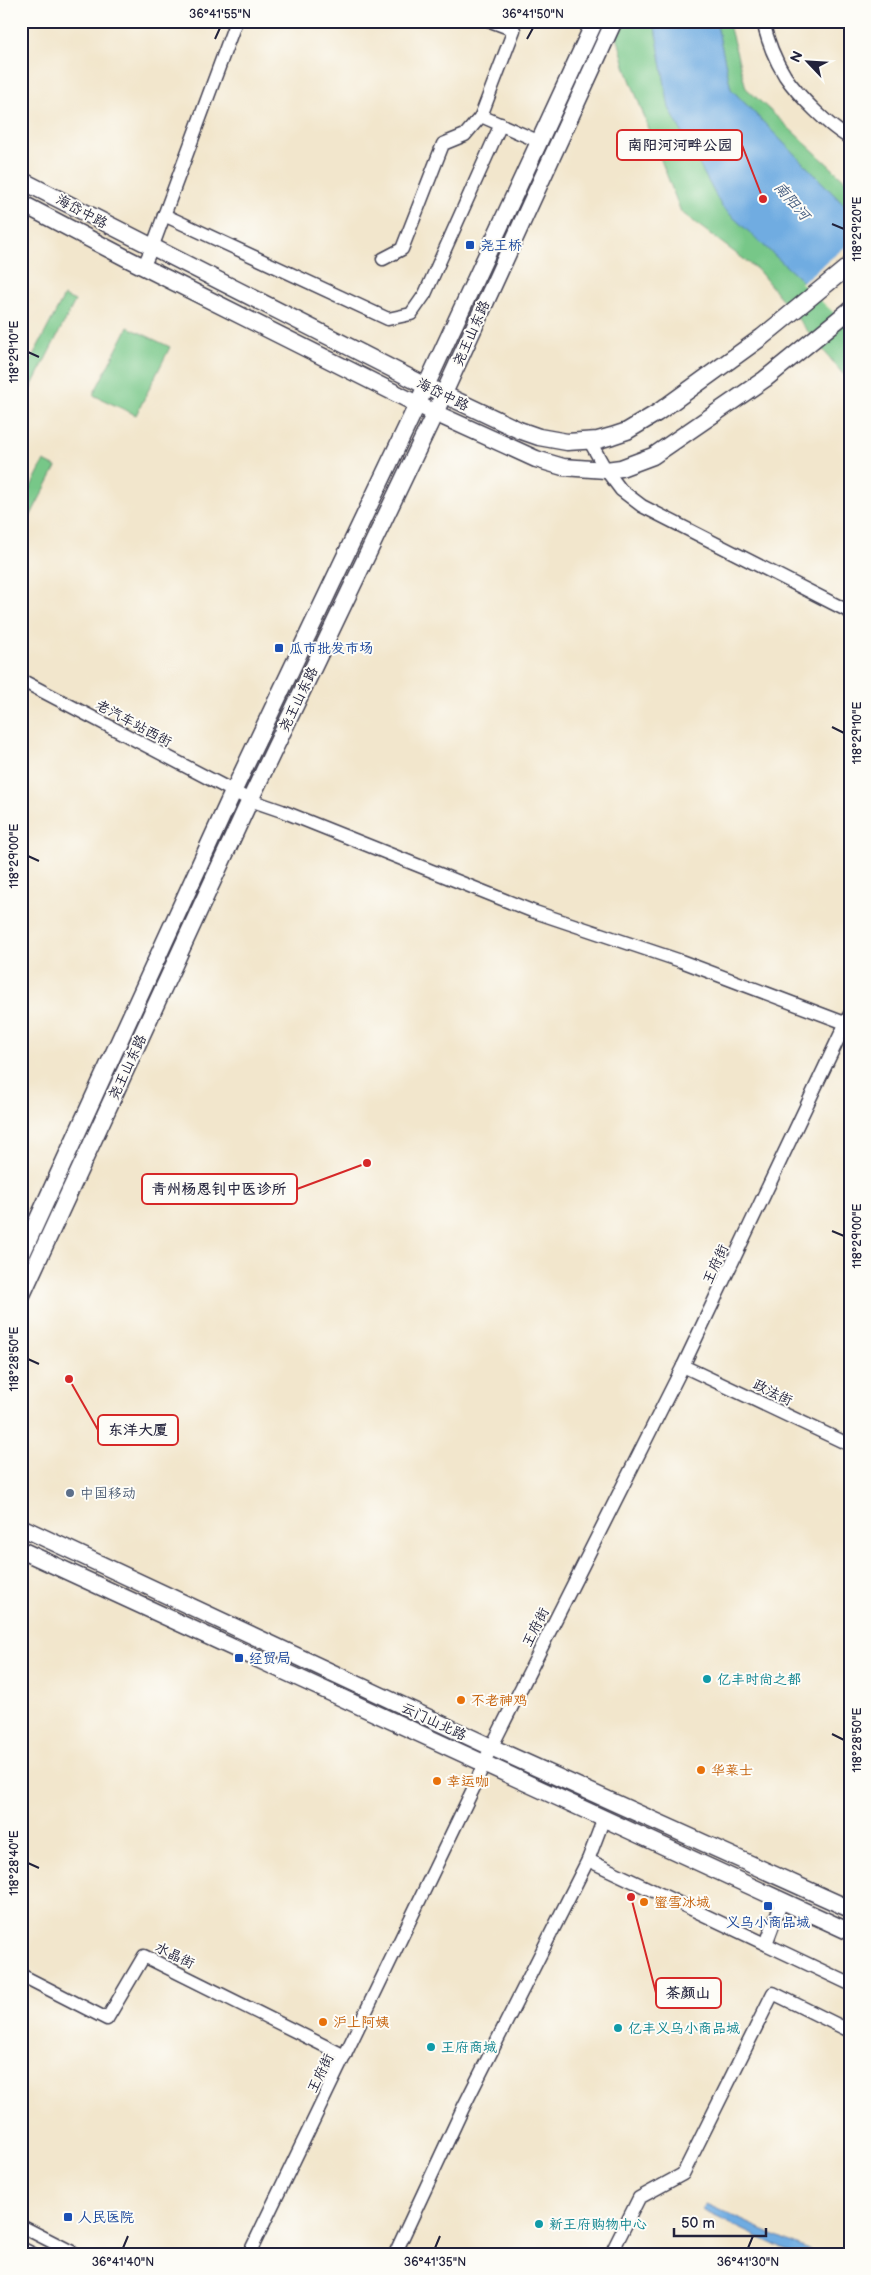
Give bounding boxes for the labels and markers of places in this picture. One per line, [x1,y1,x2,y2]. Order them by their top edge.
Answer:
callout: 南阳河河畔公园 [617,130,742,160]
place label: 尧王桥 [480,237,522,254]
marker: 尧王桥 [464,239,476,251]
place label: 瓜市批发市场 [289,640,373,657]
marker: 瓜市批发市场 [273,642,285,654]
callout: 青州杨恩钊中医诊所 [142,1174,297,1204]
callout: 东洋大厦 [98,1415,178,1445]
place label: 中国移动 [80,1485,136,1502]
marker: 中国移动 [64,1487,76,1499]
place label: 经贸局 [249,1650,291,1667]
marker: 经贸局 [233,1652,245,1664]
place label: 亿丰时尚之都 [717,1671,801,1688]
marker: 亿丰时尚之都 [701,1673,713,1685]
place label: 不老神鸡 [471,1692,527,1709]
marker: 不老神鸡 [455,1694,467,1706]
place label: 华莱士 [711,1762,753,1779]
marker: 华莱士 [695,1764,707,1776]
place label: 幸运咖 [447,1773,489,1790]
marker: 幸运咖 [431,1775,443,1787]
place label: 蜜雪冰城 [654,1894,710,1911]
marker: 蜜雪冰城 [638,1896,650,1908]
marker: 义乌小商品城 [762,1900,774,1912]
place label: 义乌小商品城 [726,1914,810,1931]
callout: 茶颜山 [656,1978,721,2008]
place label: 沪上阿姨 [333,2014,389,2031]
marker: 沪上阿姨 [317,2016,329,2028]
place label: 亿丰义乌小商品城 [628,2020,740,2037]
marker: 亿丰义乌小商品城 [612,2022,624,2034]
place label: 王府商城 [441,2039,497,2056]
marker: 王府商城 [425,2041,437,2053]
place label: 人民医院 [78,2209,134,2226]
marker: 人民医院 [62,2211,74,2223]
place label: 新王府购物中心 [549,2216,647,2233]
marker: 新王府购物中心 [533,2218,545,2230]

